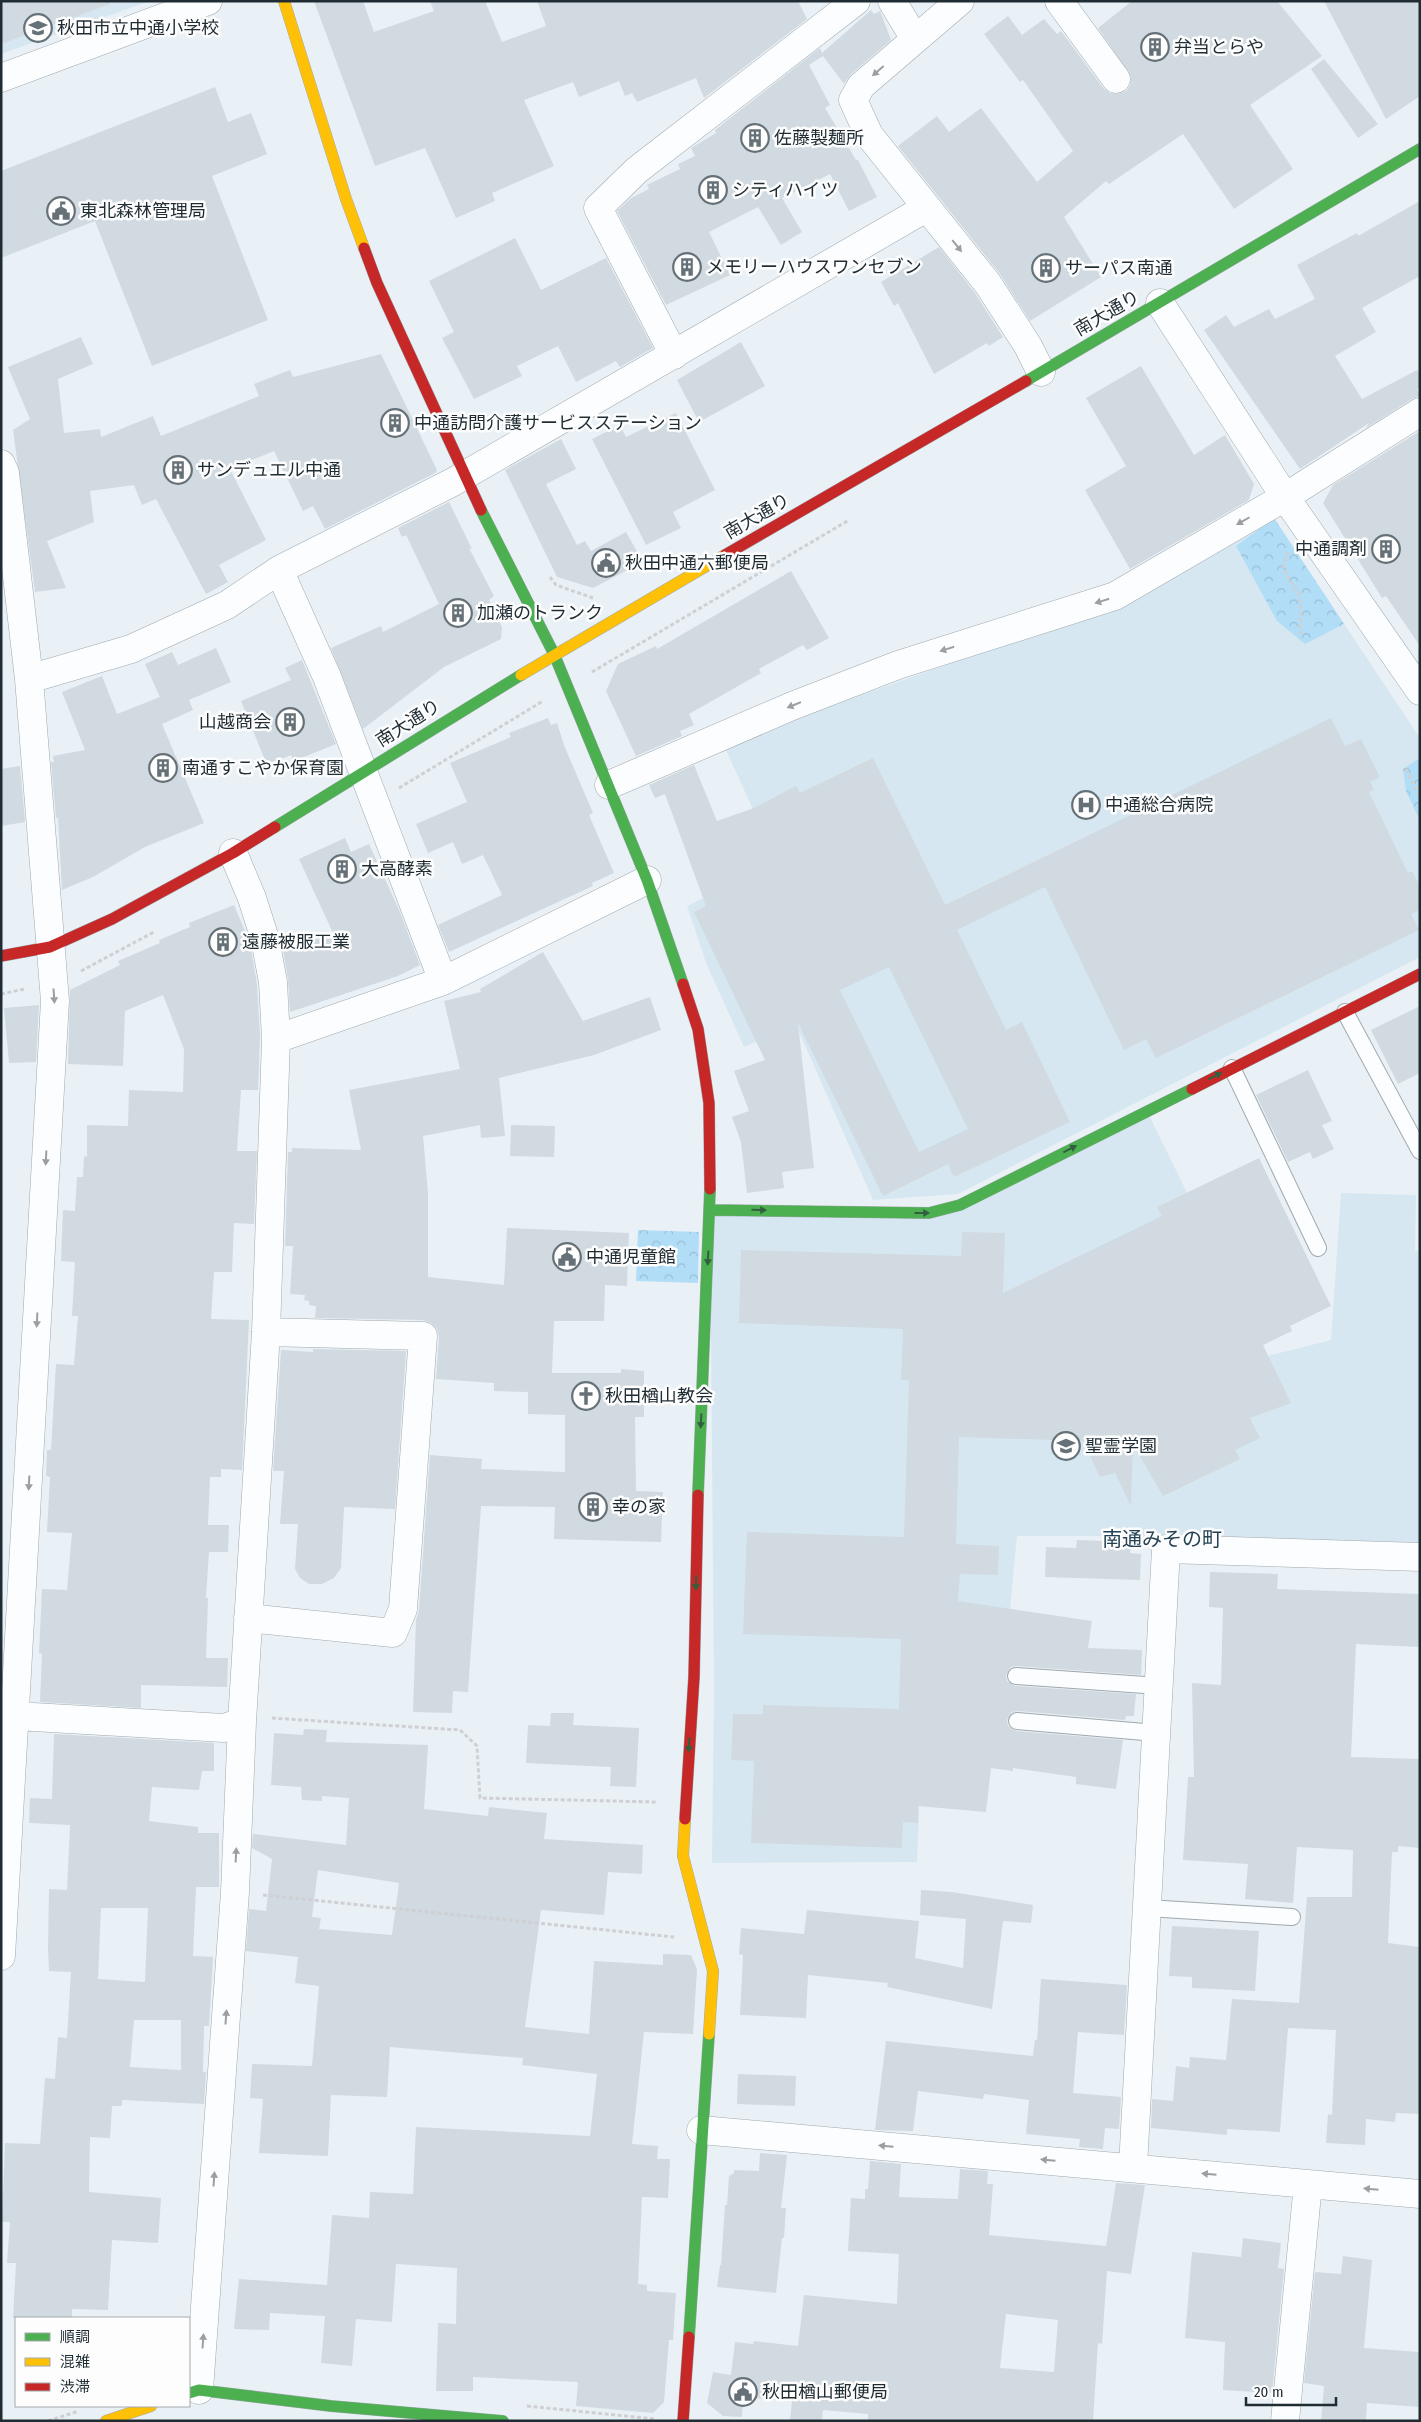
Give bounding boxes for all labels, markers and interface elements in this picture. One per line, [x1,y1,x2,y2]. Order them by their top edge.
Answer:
school or university icon: 秋田市立中通小学校 [23,13,53,43]
place label: 秋田市立中通小学校 [57,17,219,39]
building icon: 弁当とらや [1140,32,1170,62]
place label: 弁当とらや [1174,36,1264,58]
one-way arrow [873,65,885,77]
building icon: 佐藤製麺所 [740,123,770,153]
place label: 佐藤製麺所 [774,127,864,149]
building icon: シティハイツ [698,175,728,205]
place label: シティハイツ [732,179,839,201]
public building icon: 東北森林管理局 [46,196,76,226]
place label: 東北森林管理局 [80,200,206,222]
one-way arrow [951,239,962,252]
building icon: メモリーハウスワンセブン [672,252,702,282]
building icon: サーパス南通 [1031,253,1061,283]
place label: メモリーハウスワンセブン [706,256,922,278]
place label: サーパス南通 [1065,257,1173,279]
street label: 南大通り [1070,285,1144,341]
building icon: 中通訪問介護サービスステーション [380,408,410,438]
place label: 中通訪問介護サービスステーション [414,412,702,434]
building icon: サンデュエル中通 [163,455,193,485]
place label: サンデュエル中通 [197,459,341,481]
street label: 南大通り [720,488,794,544]
one-way arrow [1237,517,1250,526]
building icon: 中通調剤 [1371,534,1401,564]
place label: 中通調剤 [1295,538,1367,560]
public building icon: 秋田中通六郵便局 [591,548,621,578]
place label: 秋田中通六郵便局 [625,552,769,574]
one-way arrow [1094,597,1109,605]
building icon: 加瀬のトランク [443,598,473,628]
place label: 加瀬のトランク [477,602,603,624]
one-way arrow [939,646,954,654]
street label: 南大通り [372,695,444,751]
one-way arrow [787,702,802,710]
building icon: 山越商会 [275,707,305,737]
place label: 山越商会 [199,711,271,733]
building icon: 南通すこやか保育園 [148,753,178,783]
place label: 南通すこやか保育園 [182,757,344,779]
hospital icon: 中通総合病院 [1071,790,1101,820]
place label: 中通総合病院 [1105,794,1213,816]
building icon: 大高酵素 [327,854,357,884]
place label: 大高酵素 [361,858,433,880]
building icon: 遠藤被服工業 [208,927,238,957]
place label: 遠藤被服工業 [242,931,350,953]
one-way arrow [51,988,59,1004]
one-way arrow [1208,1072,1222,1080]
one-way arrow [1063,1145,1077,1153]
one-way arrow [42,1150,50,1166]
one-way arrow [751,1207,767,1215]
one-way arrow [914,1209,930,1217]
public building icon: 中通児童館 [552,1242,582,1272]
place label: 中通児童館 [586,1246,676,1268]
one-way arrow [704,1251,712,1267]
one-way arrow [33,1313,41,1329]
church icon: 秋田楢山教会 [571,1381,601,1411]
place label: 秋田楢山教会 [605,1385,713,1407]
one-way arrow [697,1413,705,1429]
school or university icon: 聖霊学園 [1051,1431,1081,1461]
place label: 聖霊学園 [1085,1435,1157,1457]
one-way arrow [24,1475,32,1491]
building icon: 幸の家 [578,1492,608,1522]
place label: 幸の家 [612,1496,666,1518]
district label: 南通みその町 [1102,1527,1222,1551]
one-way arrow [692,1575,700,1591]
one-way arrow [685,1738,693,1754]
one-way arrow [233,1846,241,1862]
one-way arrow [222,2009,230,2025]
one-way arrow [877,2142,893,2150]
one-way arrow [1039,2156,1055,2164]
one-way arrow [1201,2170,1217,2178]
one-way arrow [211,2171,219,2187]
one-way arrow [1363,2185,1379,2193]
legend [15,2317,190,2407]
text: 順調 [60,2328,90,2346]
one-way arrow [199,2333,207,2349]
text: 混雑 [60,2353,90,2371]
scale bar [1246,2374,1336,2406]
public building icon: 秋田楢山郵便局 [728,2377,758,2407]
text: 渋滞 [60,2378,90,2396]
place label: 秋田楢山郵便局 [762,2381,888,2403]
text: 20 m [1254,2383,1284,2401]

